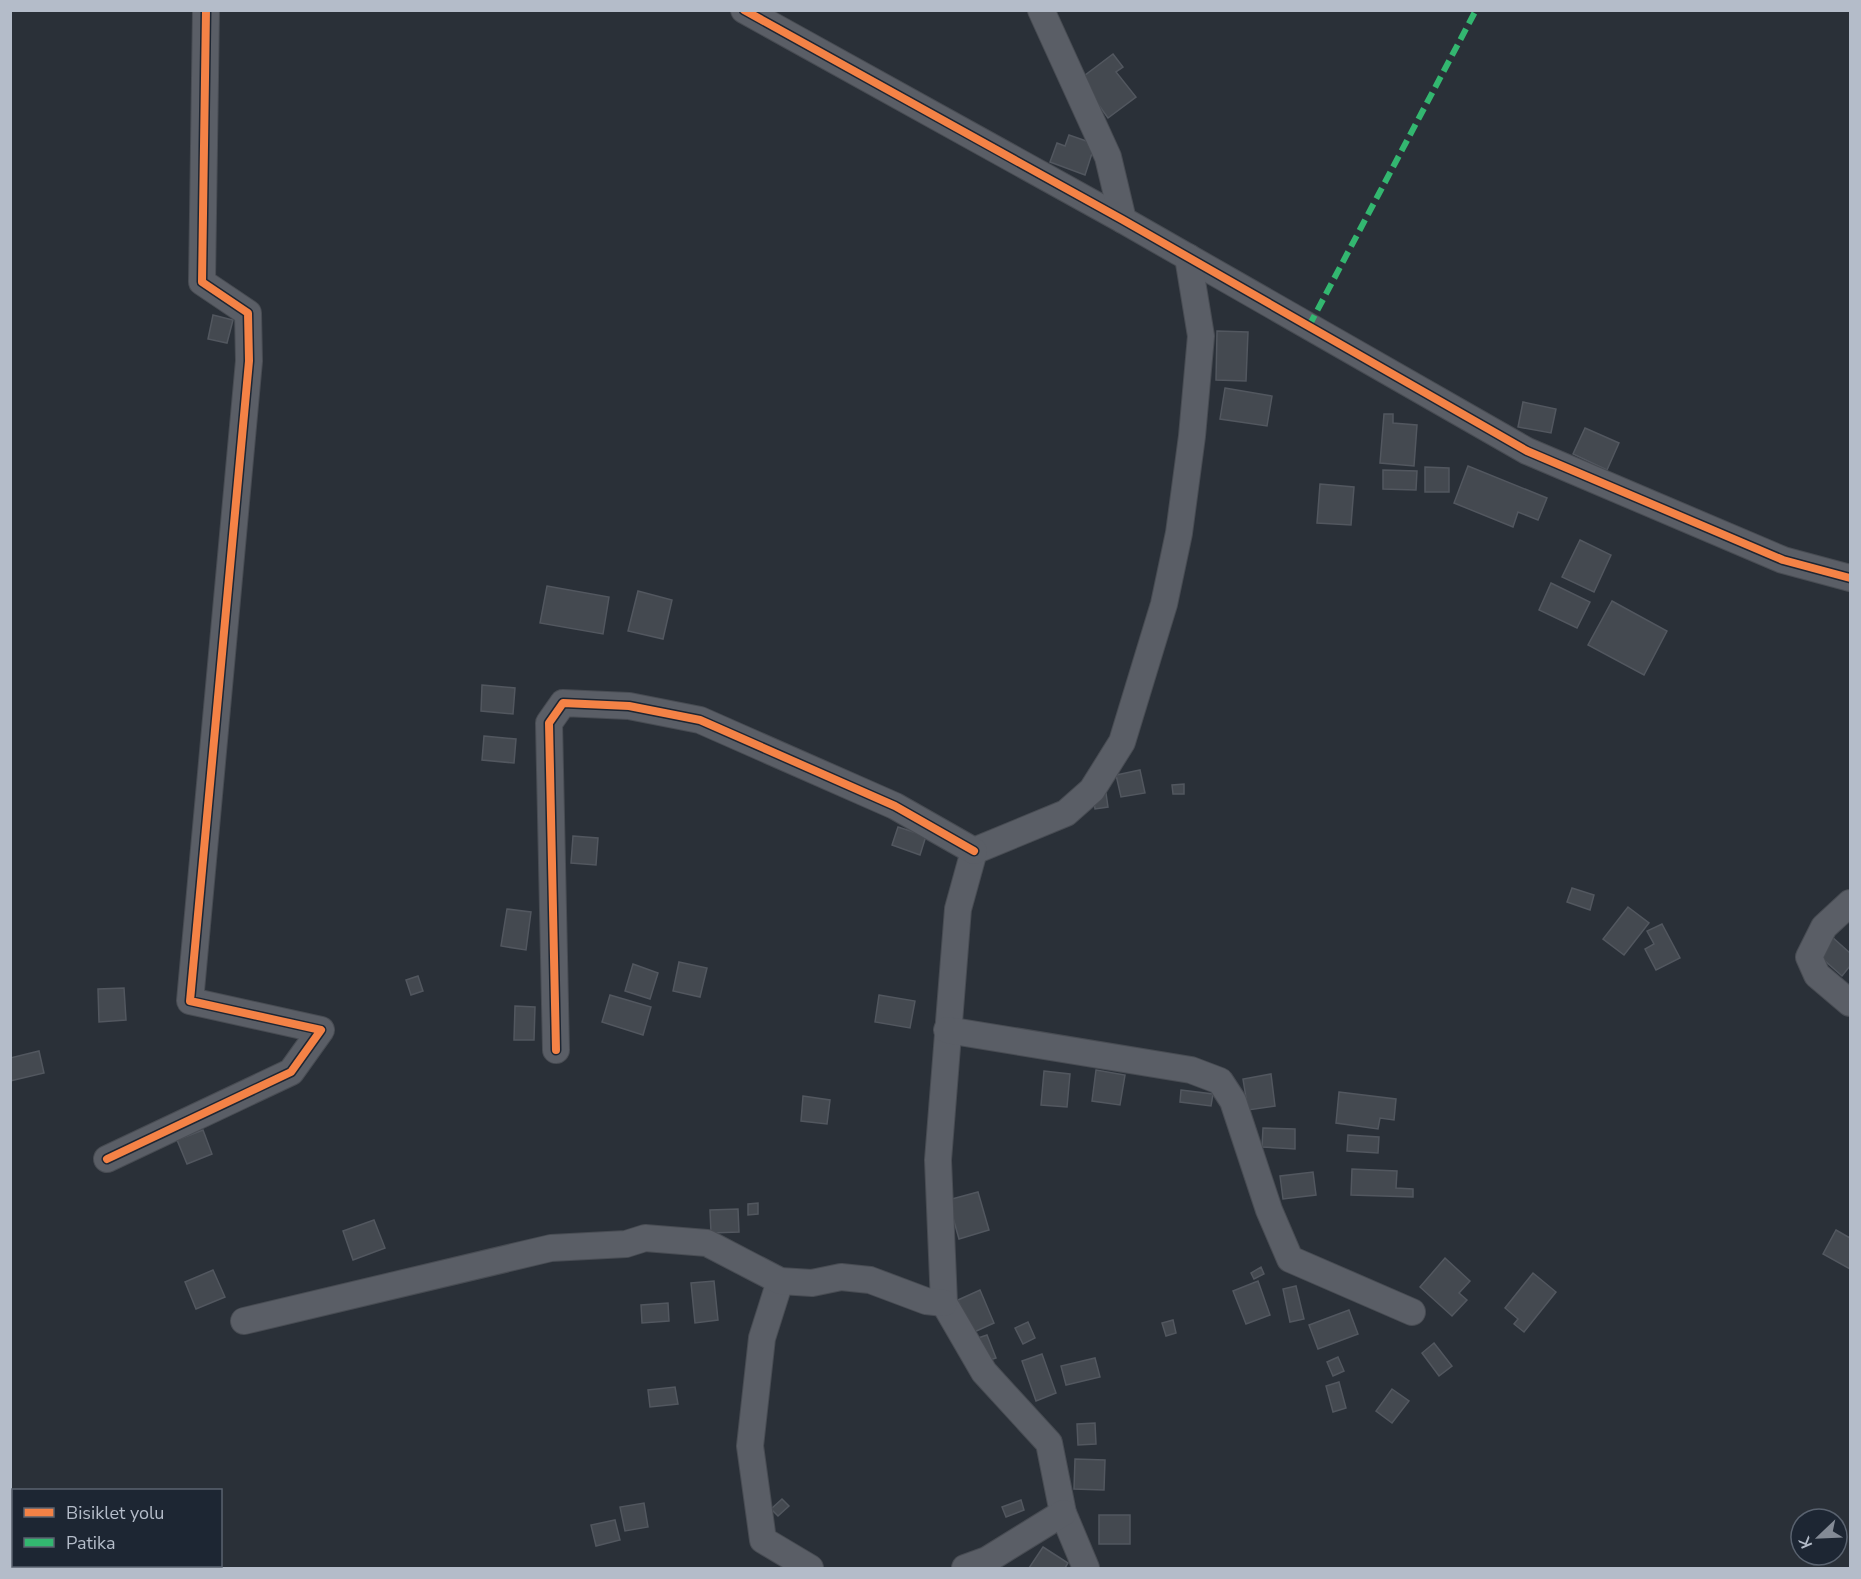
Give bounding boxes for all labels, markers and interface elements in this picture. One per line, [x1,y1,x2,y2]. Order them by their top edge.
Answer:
legend [12,1489,222,1567]
text: Bisiklet yolu [66,1501,164,1525]
north arrow [1789,1507,1849,1567]
text: Patika [66,1531,115,1555]
text: K [1793,1532,1818,1552]

